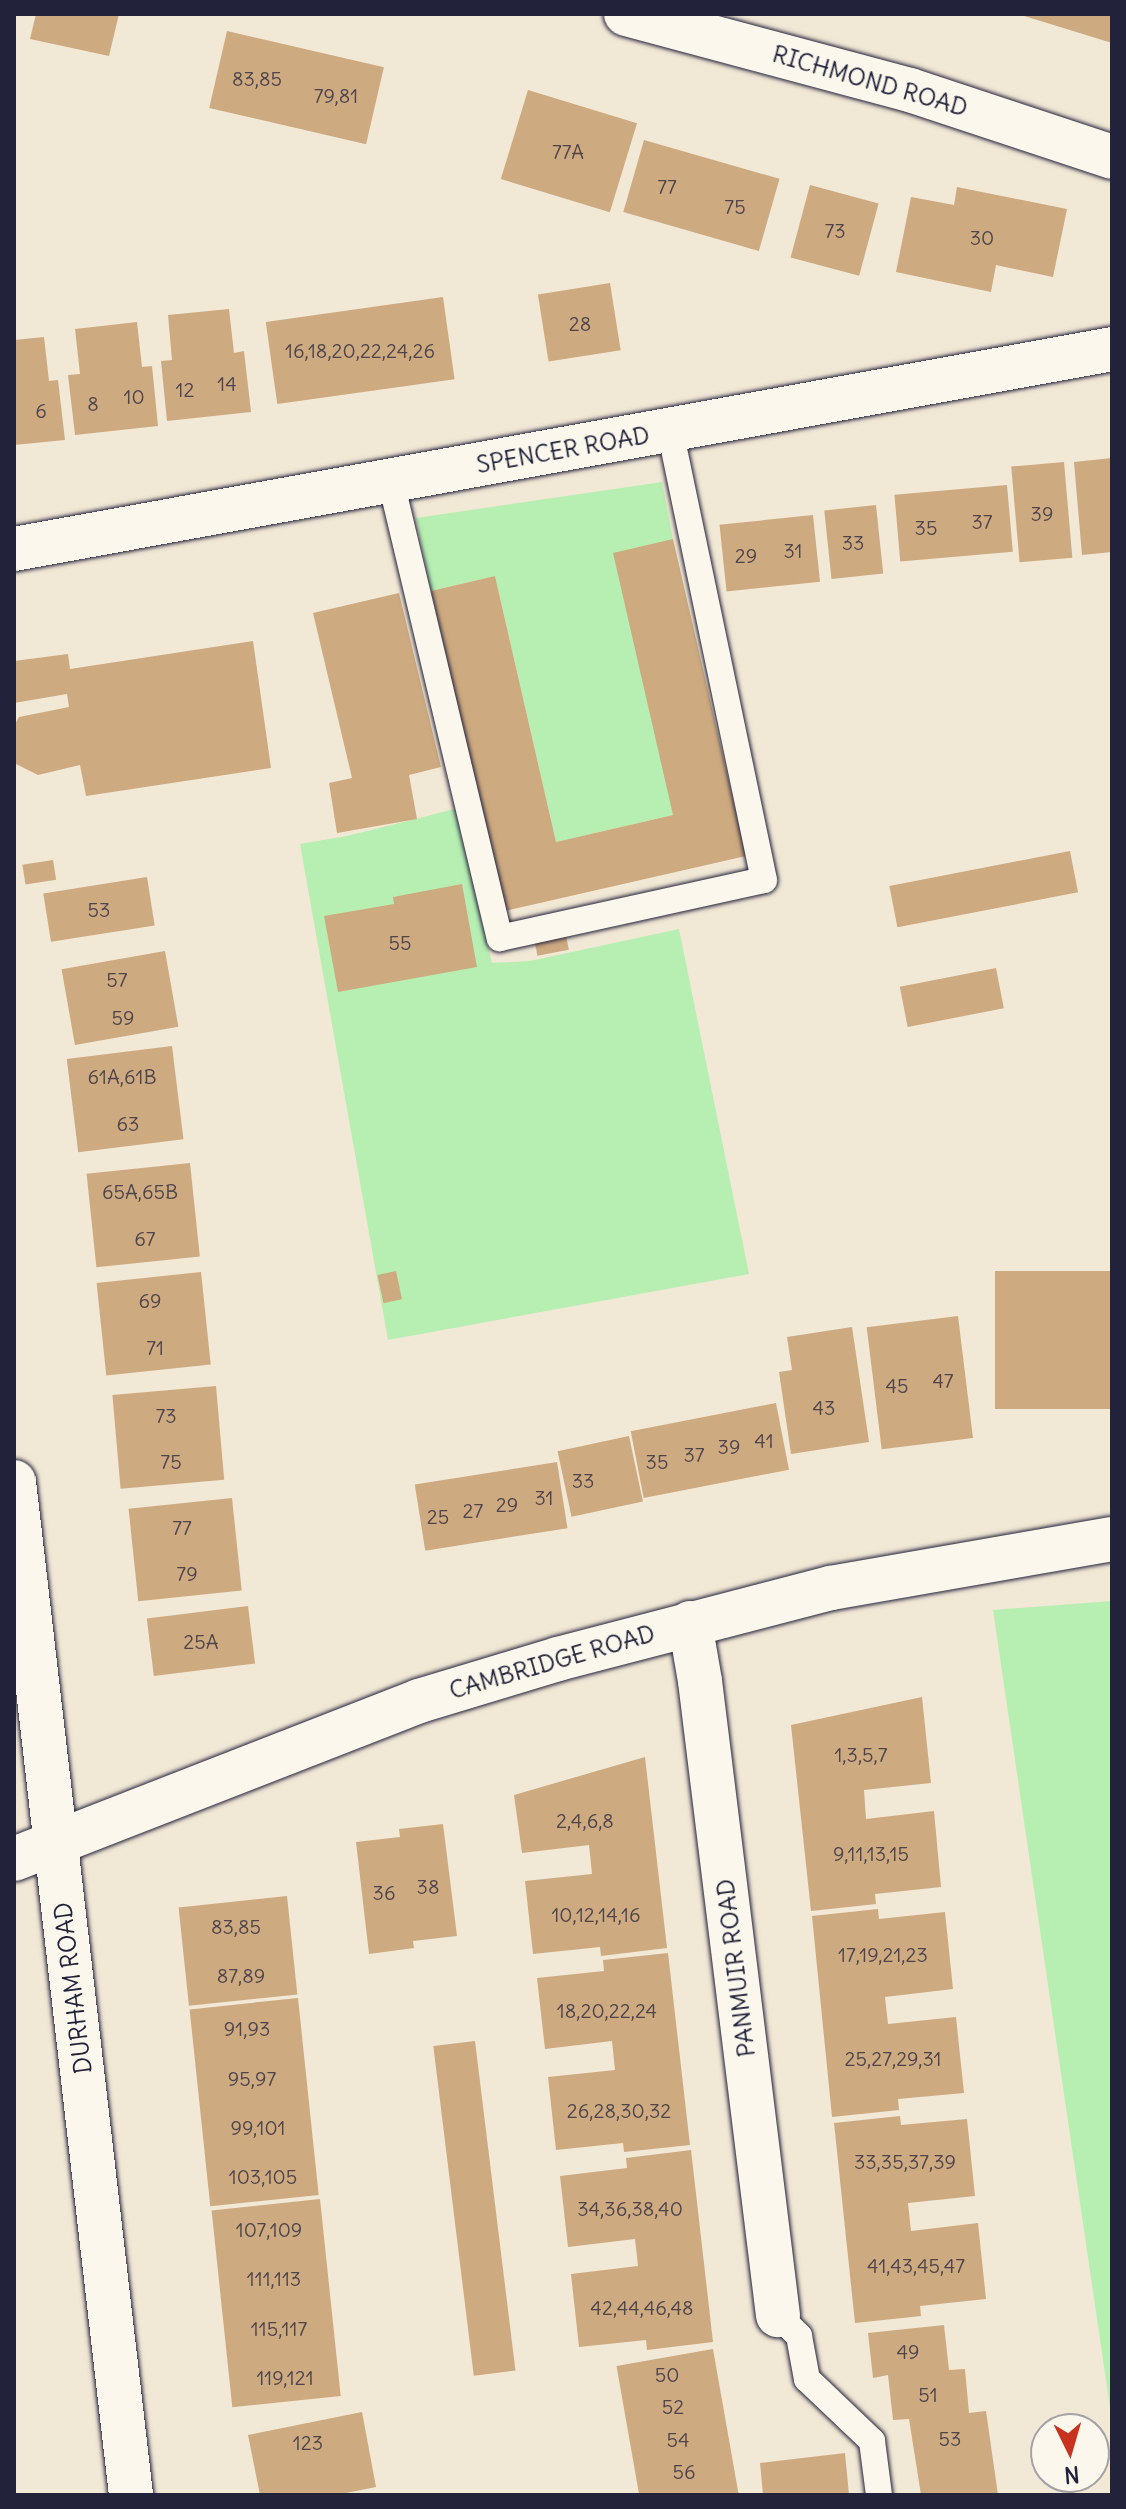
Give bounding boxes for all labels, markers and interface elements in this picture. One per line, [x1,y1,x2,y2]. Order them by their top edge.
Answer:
street label: RICHMOND ROAD [769,39,971,123]
house number: 83,85 [232,66,282,90]
house number: 79,81 [314,83,358,107]
house number: 77A [552,139,584,163]
house number: 77 [657,174,677,198]
house number: 75 [724,194,746,218]
house number: 73 [824,218,846,242]
house number: 30 [970,225,994,249]
house number: 28 [569,311,591,335]
house number: 16,18,20,22,24,26 [285,338,435,362]
house number: 14 [217,371,237,395]
house number: 12 [176,377,194,401]
house number: 10 [123,384,145,408]
house number: 8 [87,391,99,415]
house number: 6 [35,398,47,422]
street label: SPENCER ROAD [474,421,652,479]
house number: 39 [1031,501,1053,525]
house number: 37 [971,509,993,533]
house number: 35 [915,515,937,539]
house number: 33 [842,530,864,554]
house number: 31 [783,538,803,562]
house number: 29 [735,543,757,567]
house number: 53 [88,897,110,921]
house number: 55 [389,930,411,954]
house number: 57 [106,967,128,991]
house number: 59 [112,1005,134,1029]
house number: 61A,61B [87,1064,157,1088]
house number: 63 [117,1111,139,1135]
house number: 65A,65B [102,1179,178,1203]
house number: 67 [134,1226,156,1250]
house number: 69 [138,1288,162,1312]
house number: 71 [146,1335,164,1359]
house number: 47 [932,1368,954,1392]
house number: 45 [885,1373,909,1397]
house number: 43 [813,1395,835,1419]
house number: 73 [155,1403,177,1427]
house number: 41 [754,1428,774,1452]
house number: 39 [718,1434,740,1458]
house number: 37 [683,1442,705,1466]
house number: 75 [160,1449,182,1473]
house number: 35 [646,1449,668,1473]
house number: 33 [572,1468,594,1492]
house number: 31 [534,1485,554,1509]
house number: 29 [496,1492,518,1516]
house number: 27 [463,1498,483,1522]
house number: 25 [427,1504,449,1528]
house number: 77 [172,1515,192,1539]
house number: 79 [176,1561,198,1585]
street label: CAMBRIDGE ROAD [446,1619,658,1705]
house number: 25A [183,1629,219,1653]
house number: 1,3,5,7 [834,1742,888,1766]
house number: 2,4,6,8 [556,1808,614,1832]
house number: 9,11,13,15 [833,1841,909,1865]
house number: 38 [417,1874,439,1898]
street label: PANMUIR ROAD [711,1877,761,2059]
house number: 36 [373,1880,395,1904]
street label: DURHAM ROAD [48,1901,98,2075]
house number: 10,12,14,16 [551,1902,641,1926]
house number: 83,85 [211,1914,261,1938]
house number: 17,19,21,23 [838,1942,928,1966]
house number: 87,89 [217,1963,265,1987]
house number: 18,20,22,24 [557,1998,657,2022]
house number: 91,93 [224,2016,270,2040]
house number: 25,27,29,31 [845,2046,941,2070]
house number: 95,97 [228,2066,276,2090]
house number: 26,28,30,32 [567,2098,671,2122]
house number: 99,101 [230,2115,286,2139]
house number: 33,35,37,39 [854,2149,956,2173]
house number: 103,105 [229,2164,297,2188]
house number: 34,36,38,40 [577,2196,683,2220]
house number: 107,109 [236,2217,302,2241]
house number: 41,43,45,47 [867,2253,965,2277]
house number: 111,113 [247,2266,301,2290]
house number: 42,44,46,48 [590,2295,694,2319]
house number: 115,117 [251,2316,307,2340]
house number: 49 [896,2339,920,2363]
house number: 50 [655,2362,679,2386]
house number: 119,121 [256,2365,314,2389]
house number: 51 [918,2382,938,2406]
house number: 52 [662,2394,684,2418]
north arrow [1030,2413,1110,2493]
house number: 53 [939,2426,961,2450]
house number: 54 [666,2427,690,2451]
house number: 123 [293,2430,323,2454]
house number: 56 [672,2459,696,2483]
text: N [1063,2460,1081,2490]

